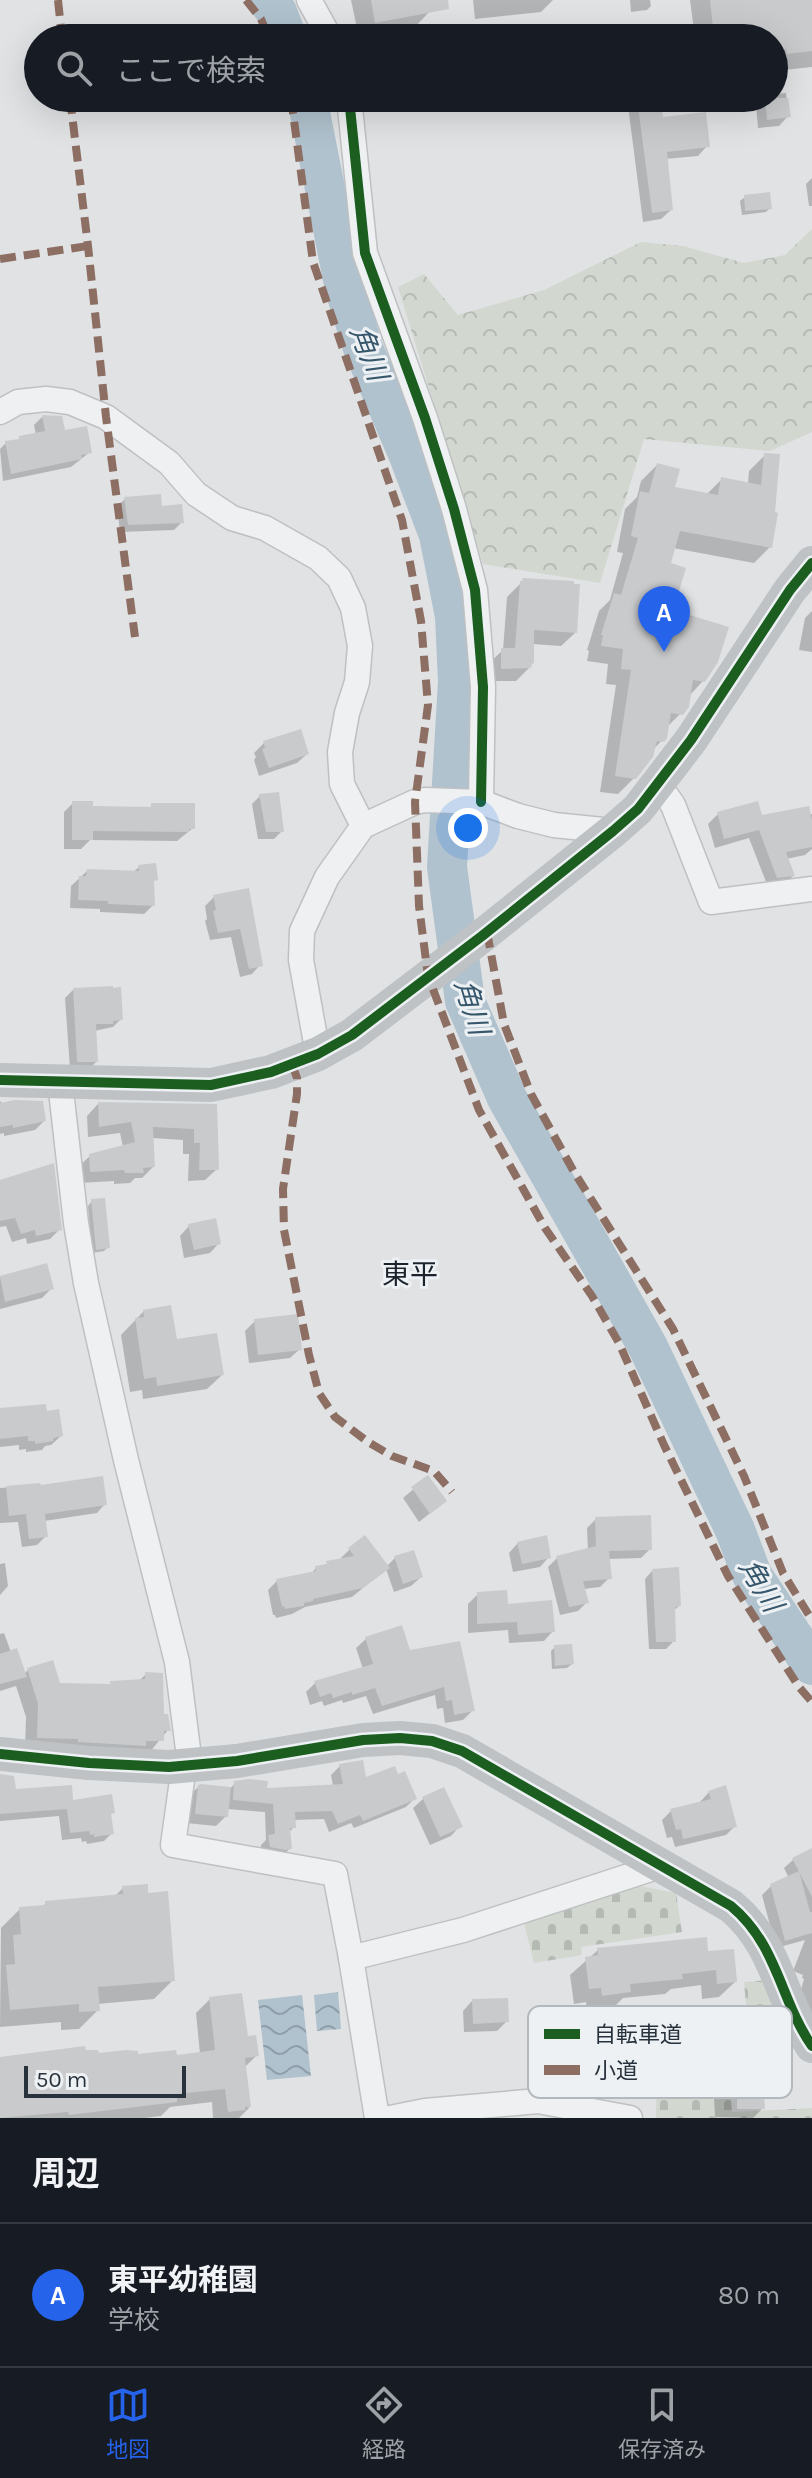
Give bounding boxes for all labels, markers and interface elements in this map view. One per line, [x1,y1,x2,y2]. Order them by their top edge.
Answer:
search box [24,24,788,112]
icon: search [52,46,96,90]
text: ここで検索 [116,53,266,89]
water label: 角川 [344,321,396,388]
pin: A [638,586,690,652]
your location [448,808,488,848]
water label: 角川 [448,975,497,1041]
district label: 東平 [382,1258,438,1291]
water label: 角川 [732,1552,791,1620]
legend [528,2006,792,2098]
text: 自転車道 [594,2022,682,2048]
text: 小道 [594,2058,638,2084]
scale bar [24,2062,186,2098]
text: 50 m [36,2067,87,2093]
text: 周辺 [32,2154,100,2194]
text: 東平幼稚園 [108,2262,258,2298]
text: A [50,2280,66,2311]
text: 80 m [718,2280,780,2311]
text: 学校 [108,2305,160,2336]
tab: 地図 [106,2383,150,2463]
tab: 経路 [362,2383,406,2463]
tab: 保存済み [618,2383,706,2463]

